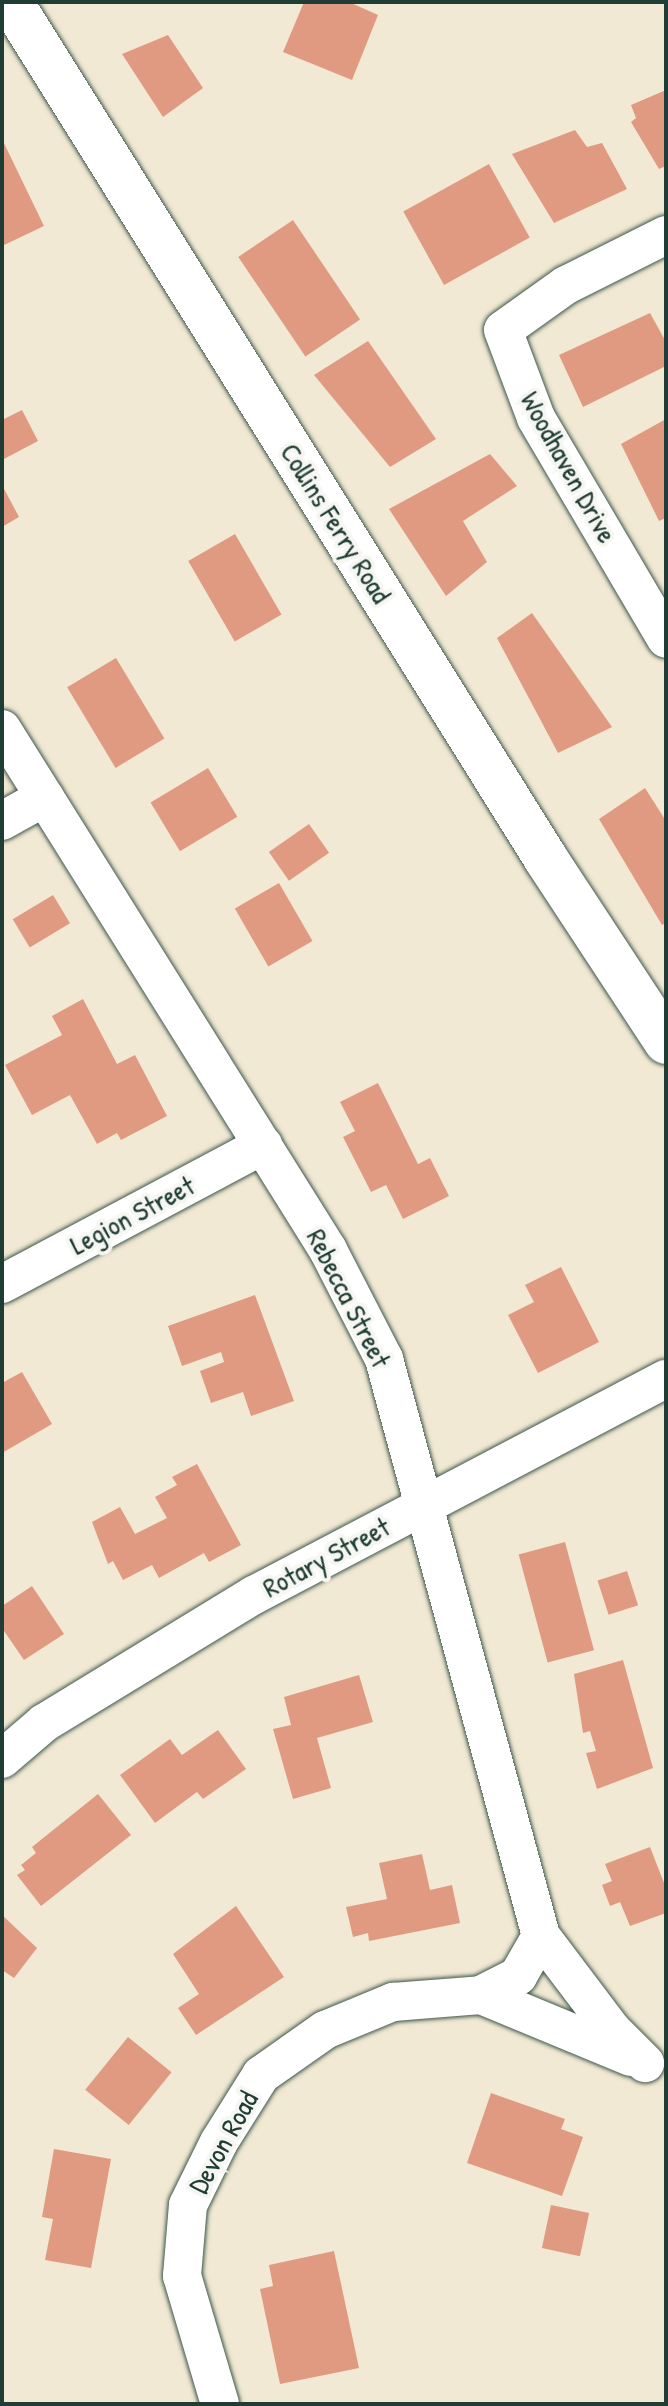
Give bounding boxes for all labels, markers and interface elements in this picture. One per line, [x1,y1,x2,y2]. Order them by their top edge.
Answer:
street label: Woodhaven Drive [514,386,624,548]
street label: Collins Ferry Road [273,437,399,609]
street label: Legion Street [64,1168,200,1262]
street label: Rebecca Street [300,1223,398,1373]
street label: Rotary Street [257,1510,395,1604]
street label: Devon Road [181,2085,265,2199]

